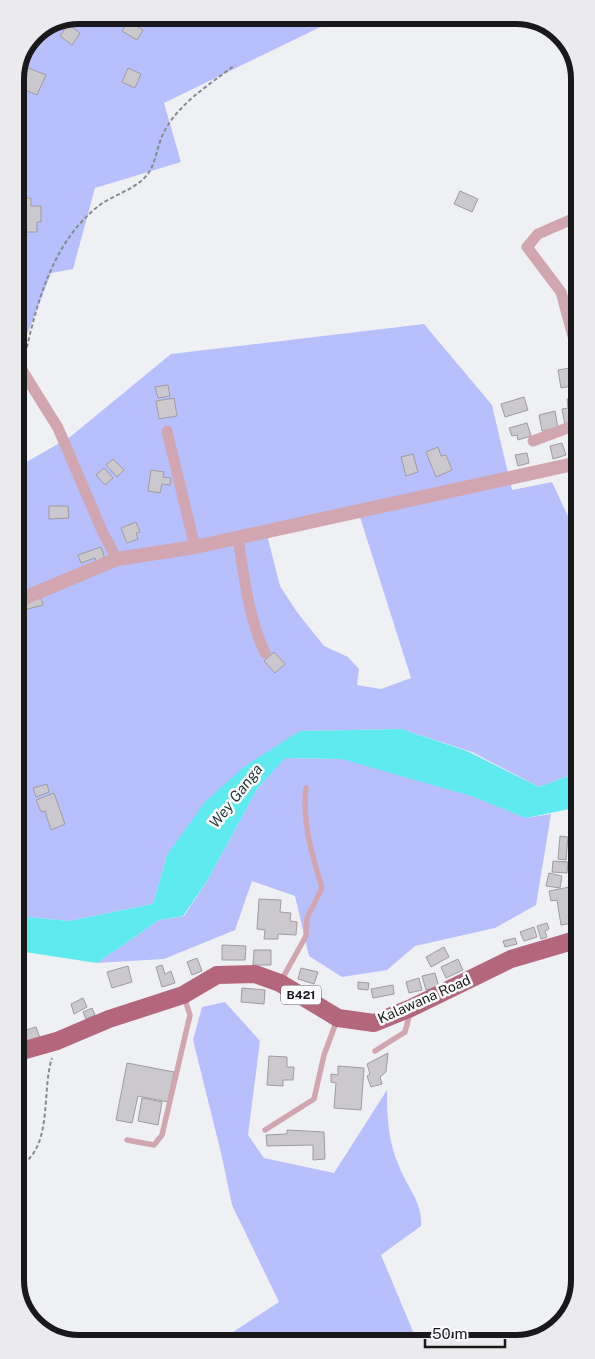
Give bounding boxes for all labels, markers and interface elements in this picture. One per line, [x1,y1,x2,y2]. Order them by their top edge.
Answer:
water label: Wey Ganga [206,761,266,831]
street label: Kalawana Road [375,971,473,1027]
road number: B421 [281,986,321,1004]
scale bar [425,1316,505,1348]
text: 50 m [432,1325,467,1342]

